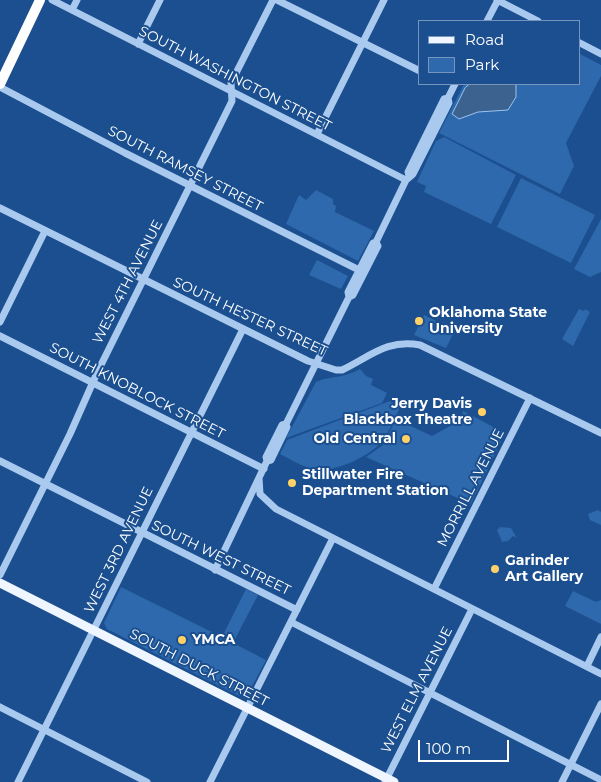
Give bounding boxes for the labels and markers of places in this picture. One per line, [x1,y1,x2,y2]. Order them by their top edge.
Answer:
place label: Oklahoma State University [429,305,547,338]
marker: Oklahoma State University [413,315,425,327]
place label: Jerry Davis Blackbox Theatre [344,396,472,428]
marker: Jerry Davis Blackbox Theatre [476,406,488,418]
place label: Old Central [314,431,396,447]
marker: Old Central [400,433,412,445]
place label: Stillwater Fire Department Station [302,467,449,500]
marker: Stillwater Fire Department Station [286,477,298,489]
place label: Garinder Art Gallery [505,553,583,586]
marker: Garinder Art Gallery [489,563,501,575]
place label: YMCA [192,632,235,648]
marker: YMCA [176,634,188,646]

